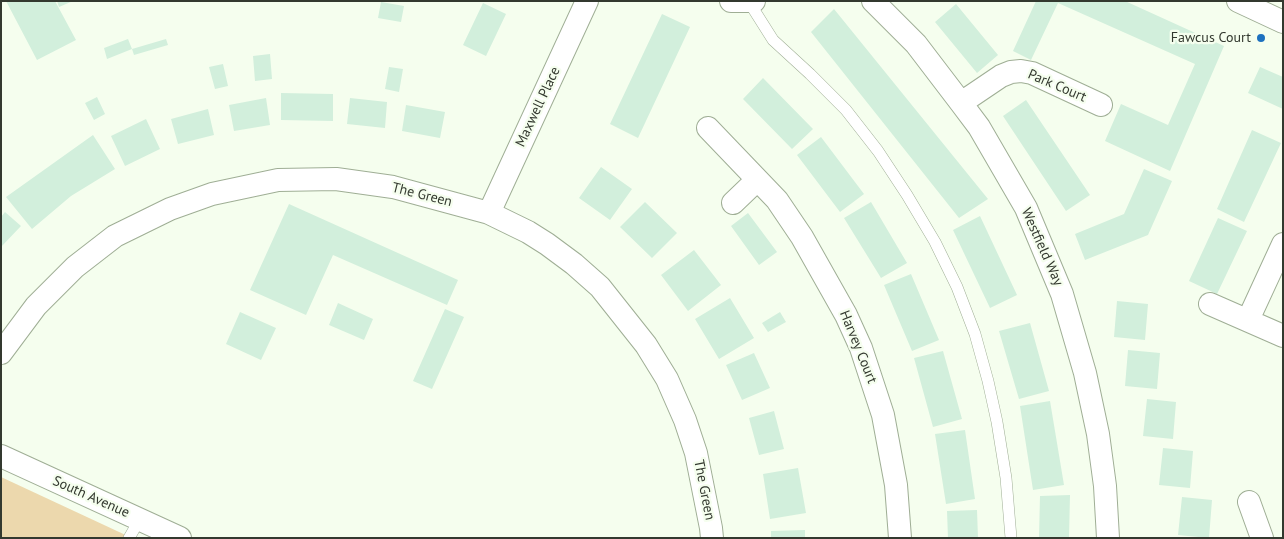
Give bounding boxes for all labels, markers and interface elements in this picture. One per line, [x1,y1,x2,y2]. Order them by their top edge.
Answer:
place label: Fawcus Court [1171,30,1251,46]
marker: Fawcus Court [1255,32,1267,44]
street label: Maxwell Place [512,64,564,150]
street label: Park Court [1025,66,1089,106]
street label: The Green [390,179,454,211]
street label: Westfield Way [1017,206,1067,288]
street label: Harvey Court [836,308,880,386]
street label: The Green [690,458,718,522]
street label: South Avenue [50,473,132,521]

